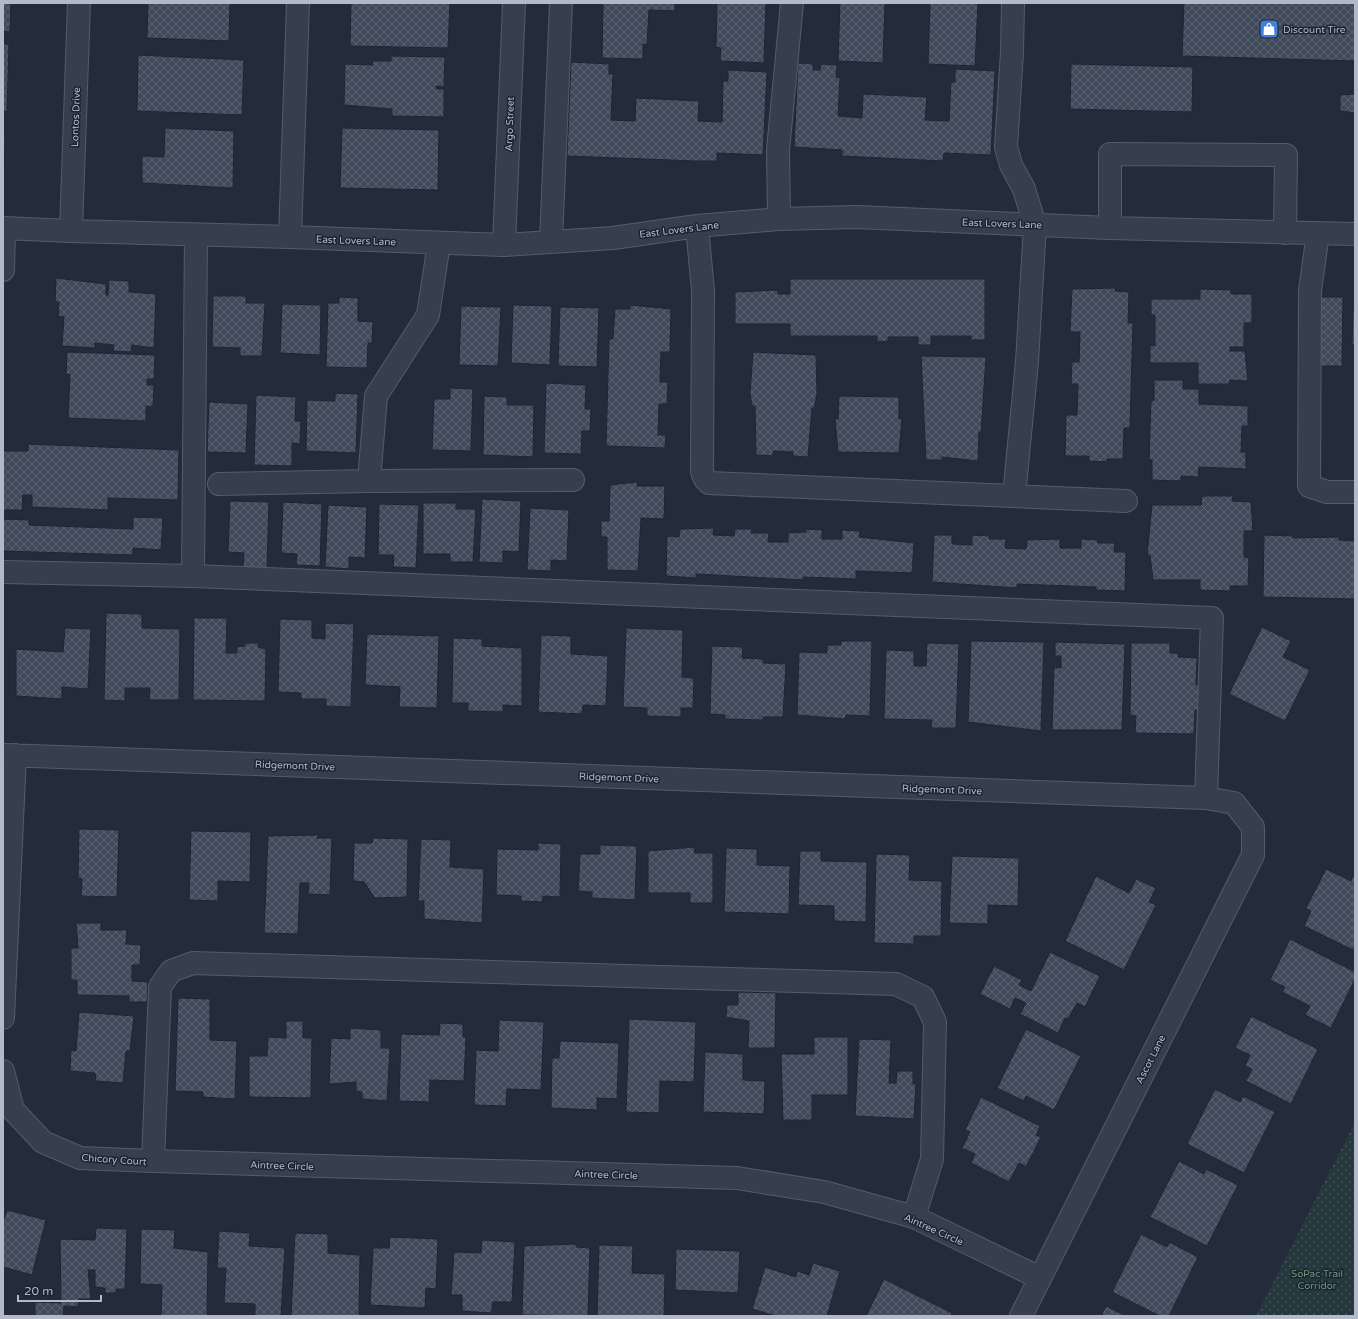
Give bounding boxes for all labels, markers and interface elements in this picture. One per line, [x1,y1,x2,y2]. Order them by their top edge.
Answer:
shop icon: Discount Tire [1258,18,1280,40]
place label: Discount Tire [1283,24,1346,36]
street label: Lontos Drive [69,87,83,147]
street label: Argo Street [503,96,517,152]
street label: East Lovers Lane [962,217,1043,231]
street label: East Lovers Lane [639,219,720,241]
street label: East Lovers Lane [316,234,397,248]
street label: Ridgemont Drive [255,759,336,773]
street label: Ridgemont Drive [579,771,660,785]
street label: Ridgemont Drive [902,783,983,797]
street label: Ascot Lane [1133,1033,1168,1086]
street label: Chicory Court [81,1152,147,1168]
street label: Aintree Circle [250,1159,314,1173]
street label: Aintree Circle [574,1168,638,1182]
street label: Aintree Circle [902,1211,966,1249]
park label: SoPac Trail Corridor [1291,1268,1343,1292]
scale bar [18,1277,101,1303]
text: 20 m [24,1284,53,1298]

